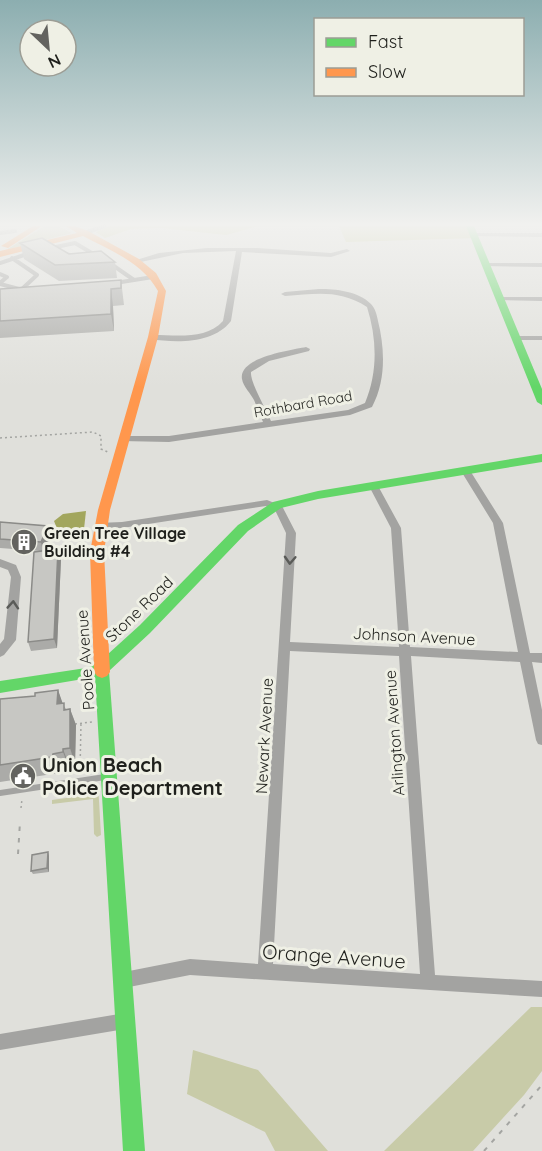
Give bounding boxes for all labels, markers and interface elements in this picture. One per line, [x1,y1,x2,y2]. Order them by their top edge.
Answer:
north arrow [18,18,78,78]
legend [314,18,524,96]
text: Fast [368,30,403,53]
text: N [45,50,64,73]
text: Slow [368,60,406,83]
street label: Rothbard Road [252,386,354,422]
place label: Green Tree Village Building #4 [44,523,186,561]
building icon: Green Tree Village Building #4 [9,527,39,557]
one-way arrow [284,555,297,564]
street label: Stone Road [101,572,177,646]
one-way arrow [7,601,20,610]
street label: Poole Avenue [72,609,98,711]
street label: Johnson Avenue [352,623,476,649]
street label: Arlington Avenue [380,669,408,797]
street label: Newark Avenue [251,677,277,795]
place label: Union Beach Police Department [42,752,223,800]
public building icon: Union Beach Police Department [8,761,38,791]
street label: Orange Avenue [261,939,407,973]

